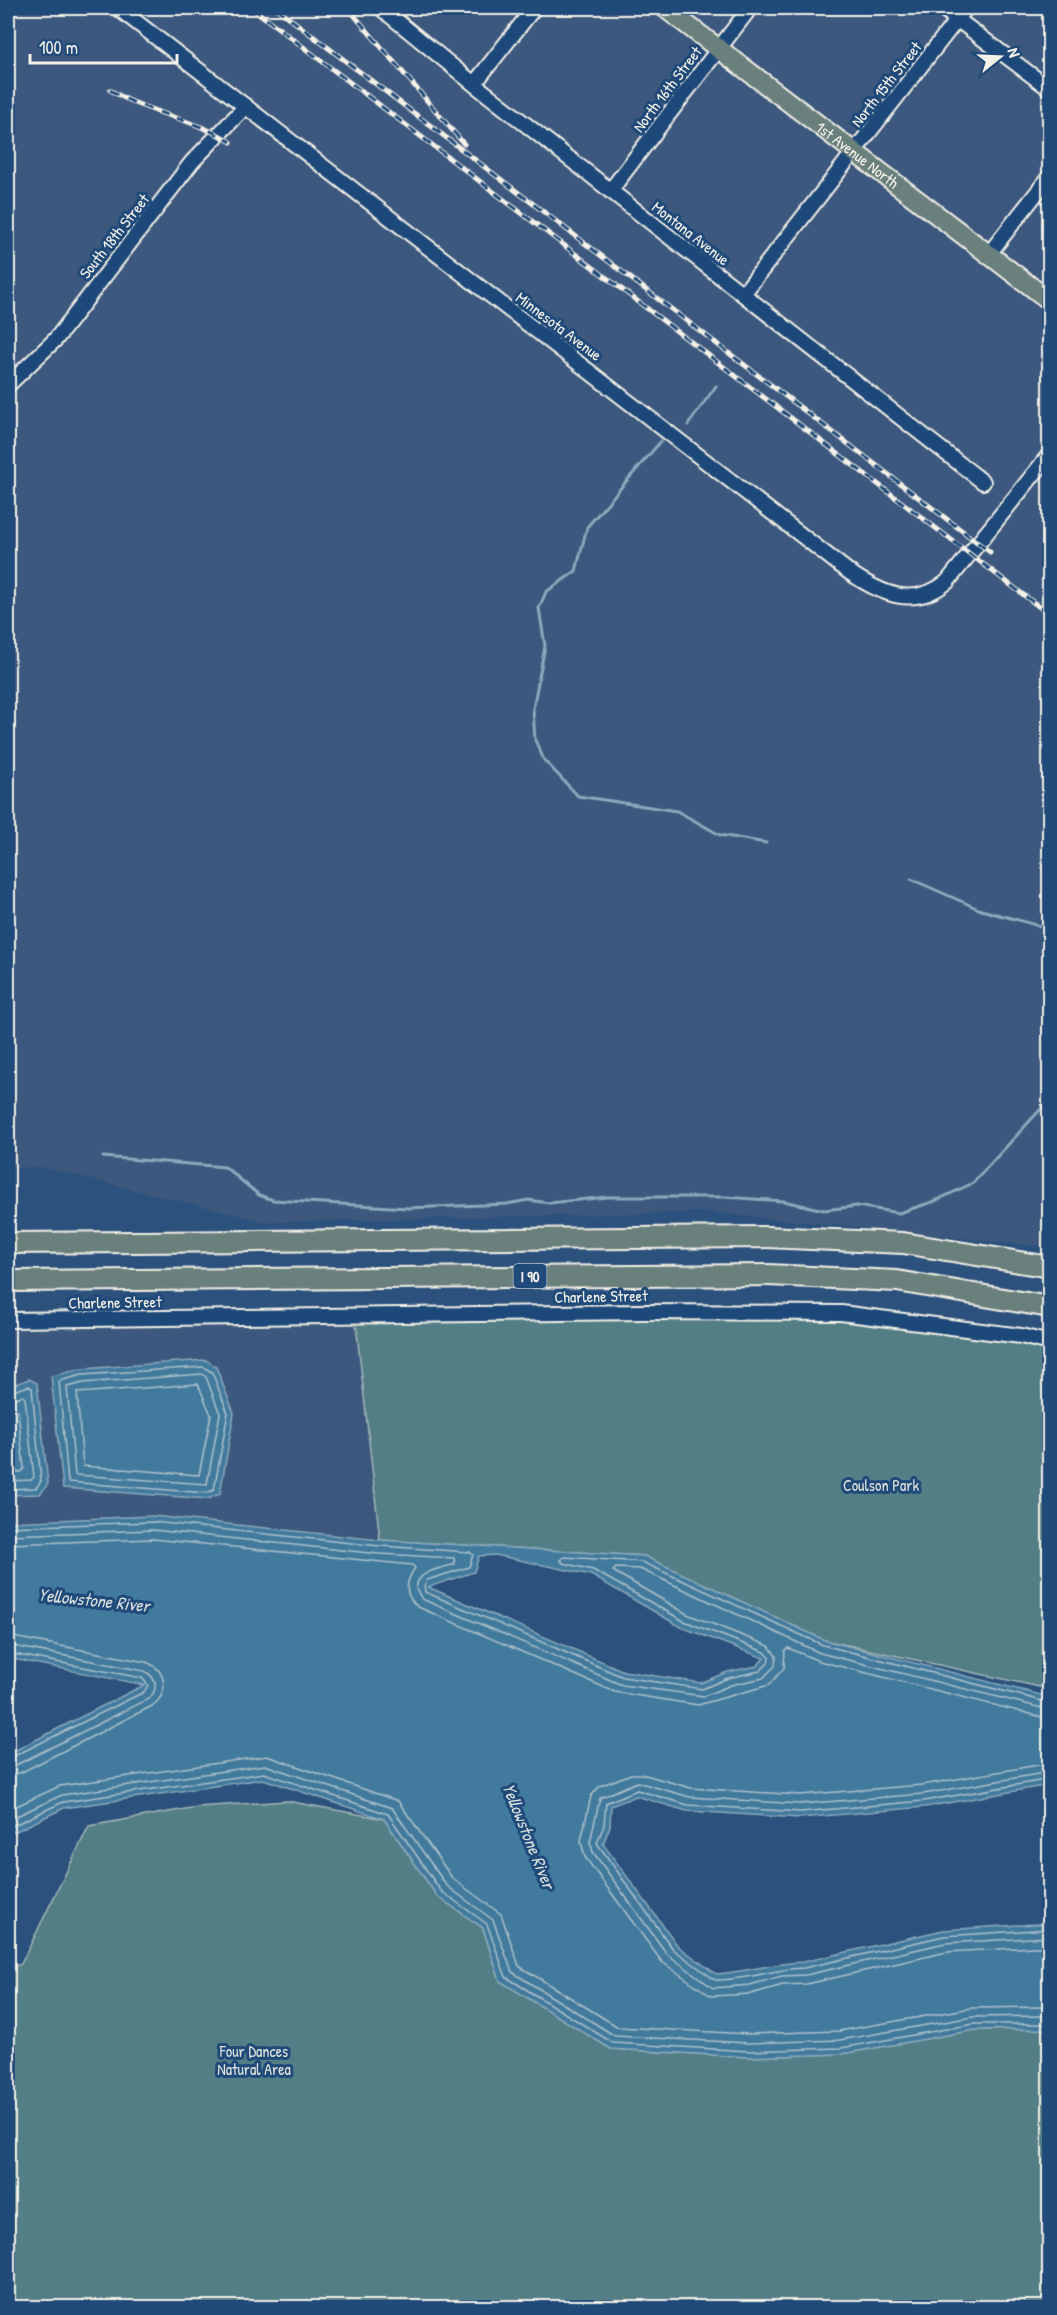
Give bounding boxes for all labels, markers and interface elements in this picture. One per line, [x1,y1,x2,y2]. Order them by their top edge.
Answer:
scale bar [30,27,177,65]
north arrow [970,27,1030,87]
text: 100 m [39,35,78,60]
street label: North 15th Street [846,36,927,131]
street label: North 16th Street [627,41,707,137]
text: N [1002,45,1026,60]
street label: 1st Avenue North [812,116,904,193]
street label: South 18th Street [74,189,154,283]
street label: Montana Avenue [648,196,735,271]
street label: Minnesota Avenue [511,286,607,366]
road number: I 90 [514,1264,546,1288]
street label: Charlene Street [554,1284,648,1308]
street label: Charlene Street [68,1290,162,1314]
park label: Coulson Park [843,1474,919,1496]
water label: Yellowstone River [37,1582,153,1618]
water label: Yellowstone River [496,1779,562,1894]
park label: Four Dances Natural Area [217,2040,291,2080]

